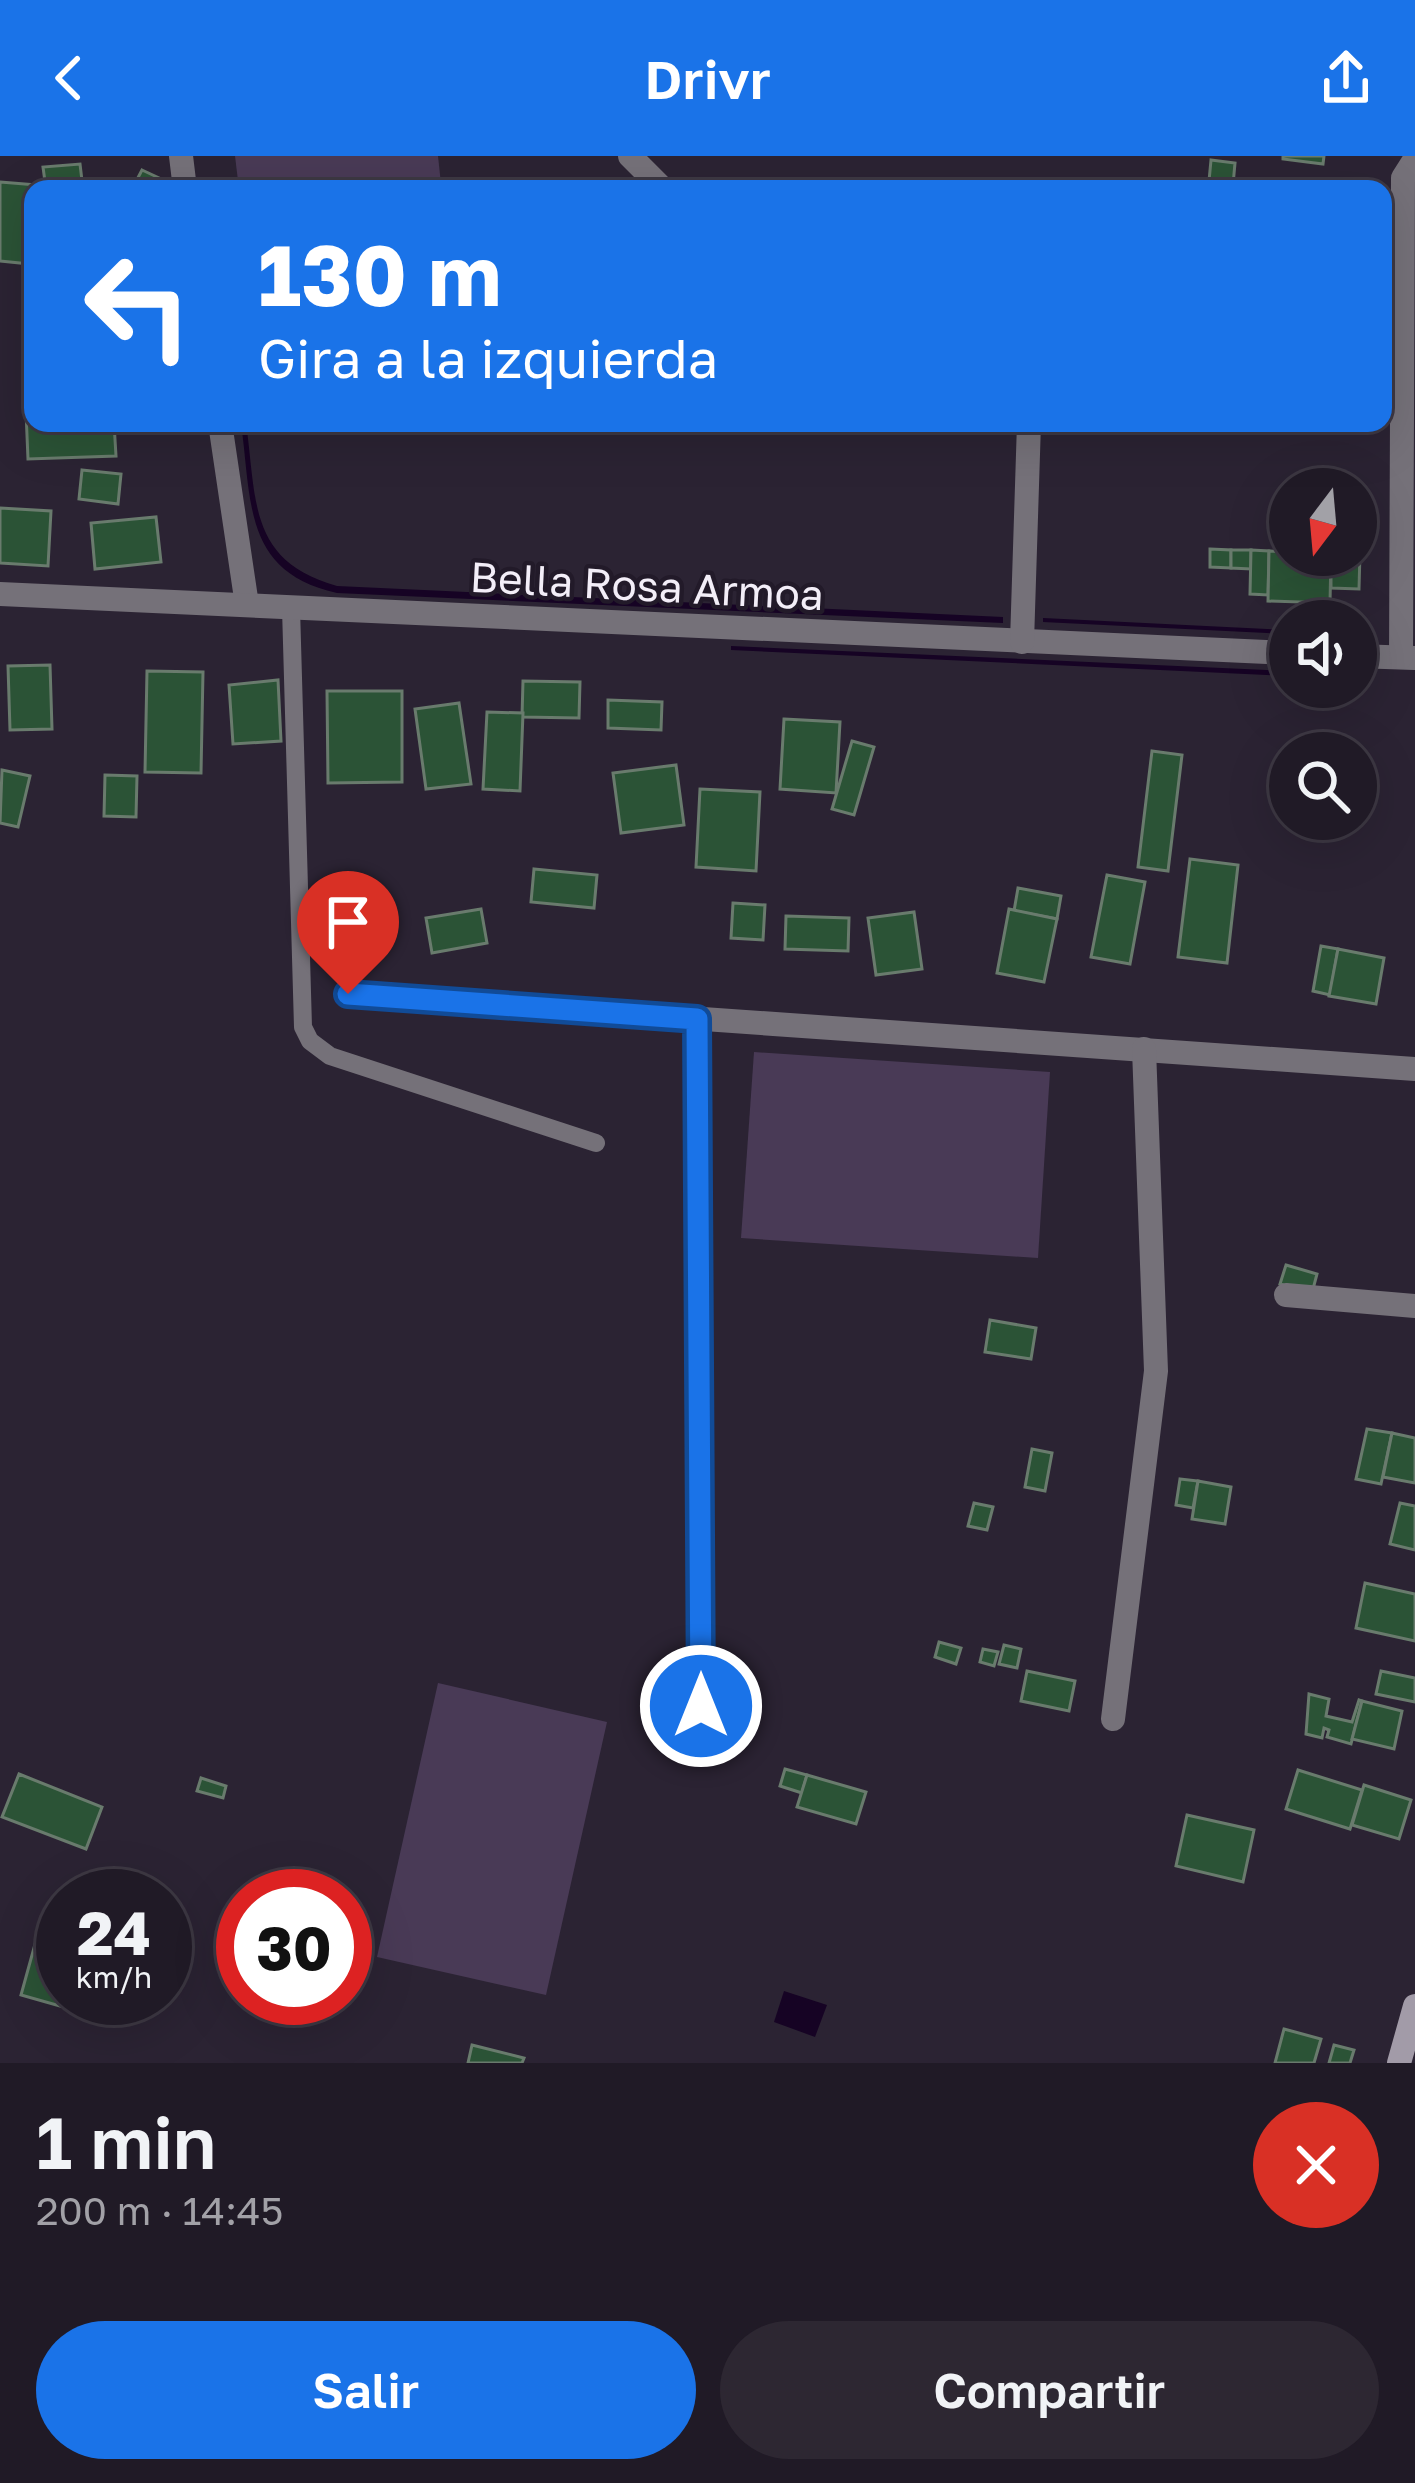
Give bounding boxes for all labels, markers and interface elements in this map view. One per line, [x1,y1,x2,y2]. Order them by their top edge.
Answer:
icon: back [36,45,102,111]
icon: share [1313,45,1379,111]
text: Drivr [644,46,771,111]
text: 130 m [258,224,502,324]
icon: left [60,228,216,384]
text: Gira a la izquierda [258,325,718,390]
north arrow [1269,468,1377,576]
map controls [1269,468,1377,840]
street label: Bella Rosa Armoa [469,551,825,619]
button: sound [1269,600,1377,708]
button: search [1269,732,1377,840]
pin [297,871,399,994]
icon: arrive [315,889,381,955]
position arrow [638,1643,764,1769]
speed limit sign: 30 [216,1869,372,2025]
text: 24 [77,1896,151,1968]
text: km/h [76,1959,152,1995]
text: 1 min [36,2098,216,2185]
button: close [1253,2102,1379,2228]
text: 200 m · 14:45 [36,2187,283,2234]
button: Salir [36,2321,696,2459]
button: Compartir [720,2321,1379,2459]

